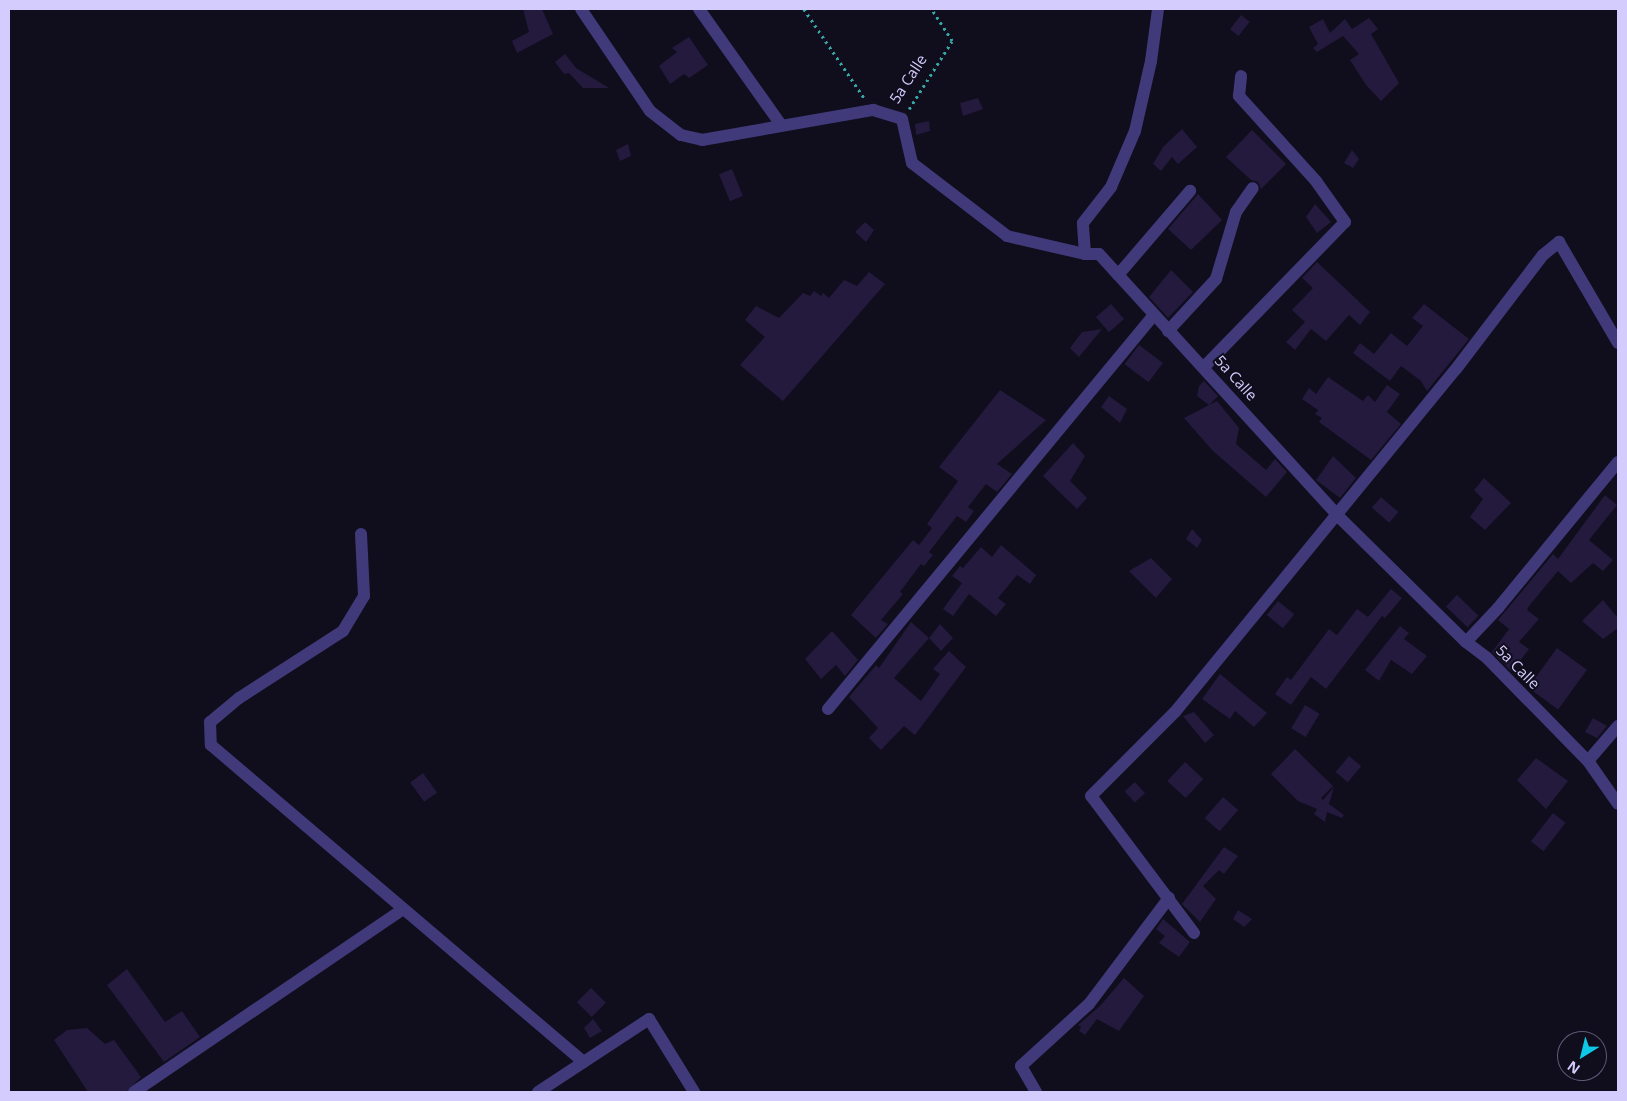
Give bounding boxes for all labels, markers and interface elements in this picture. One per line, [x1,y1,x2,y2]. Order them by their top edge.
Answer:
street label: 5a Calle [886,51,930,107]
street label: 5a Calle [1211,352,1261,404]
street label: 5a Calle [1492,641,1544,693]
north arrow [1557,1031,1607,1081]
text: N [1563,1057,1584,1079]

